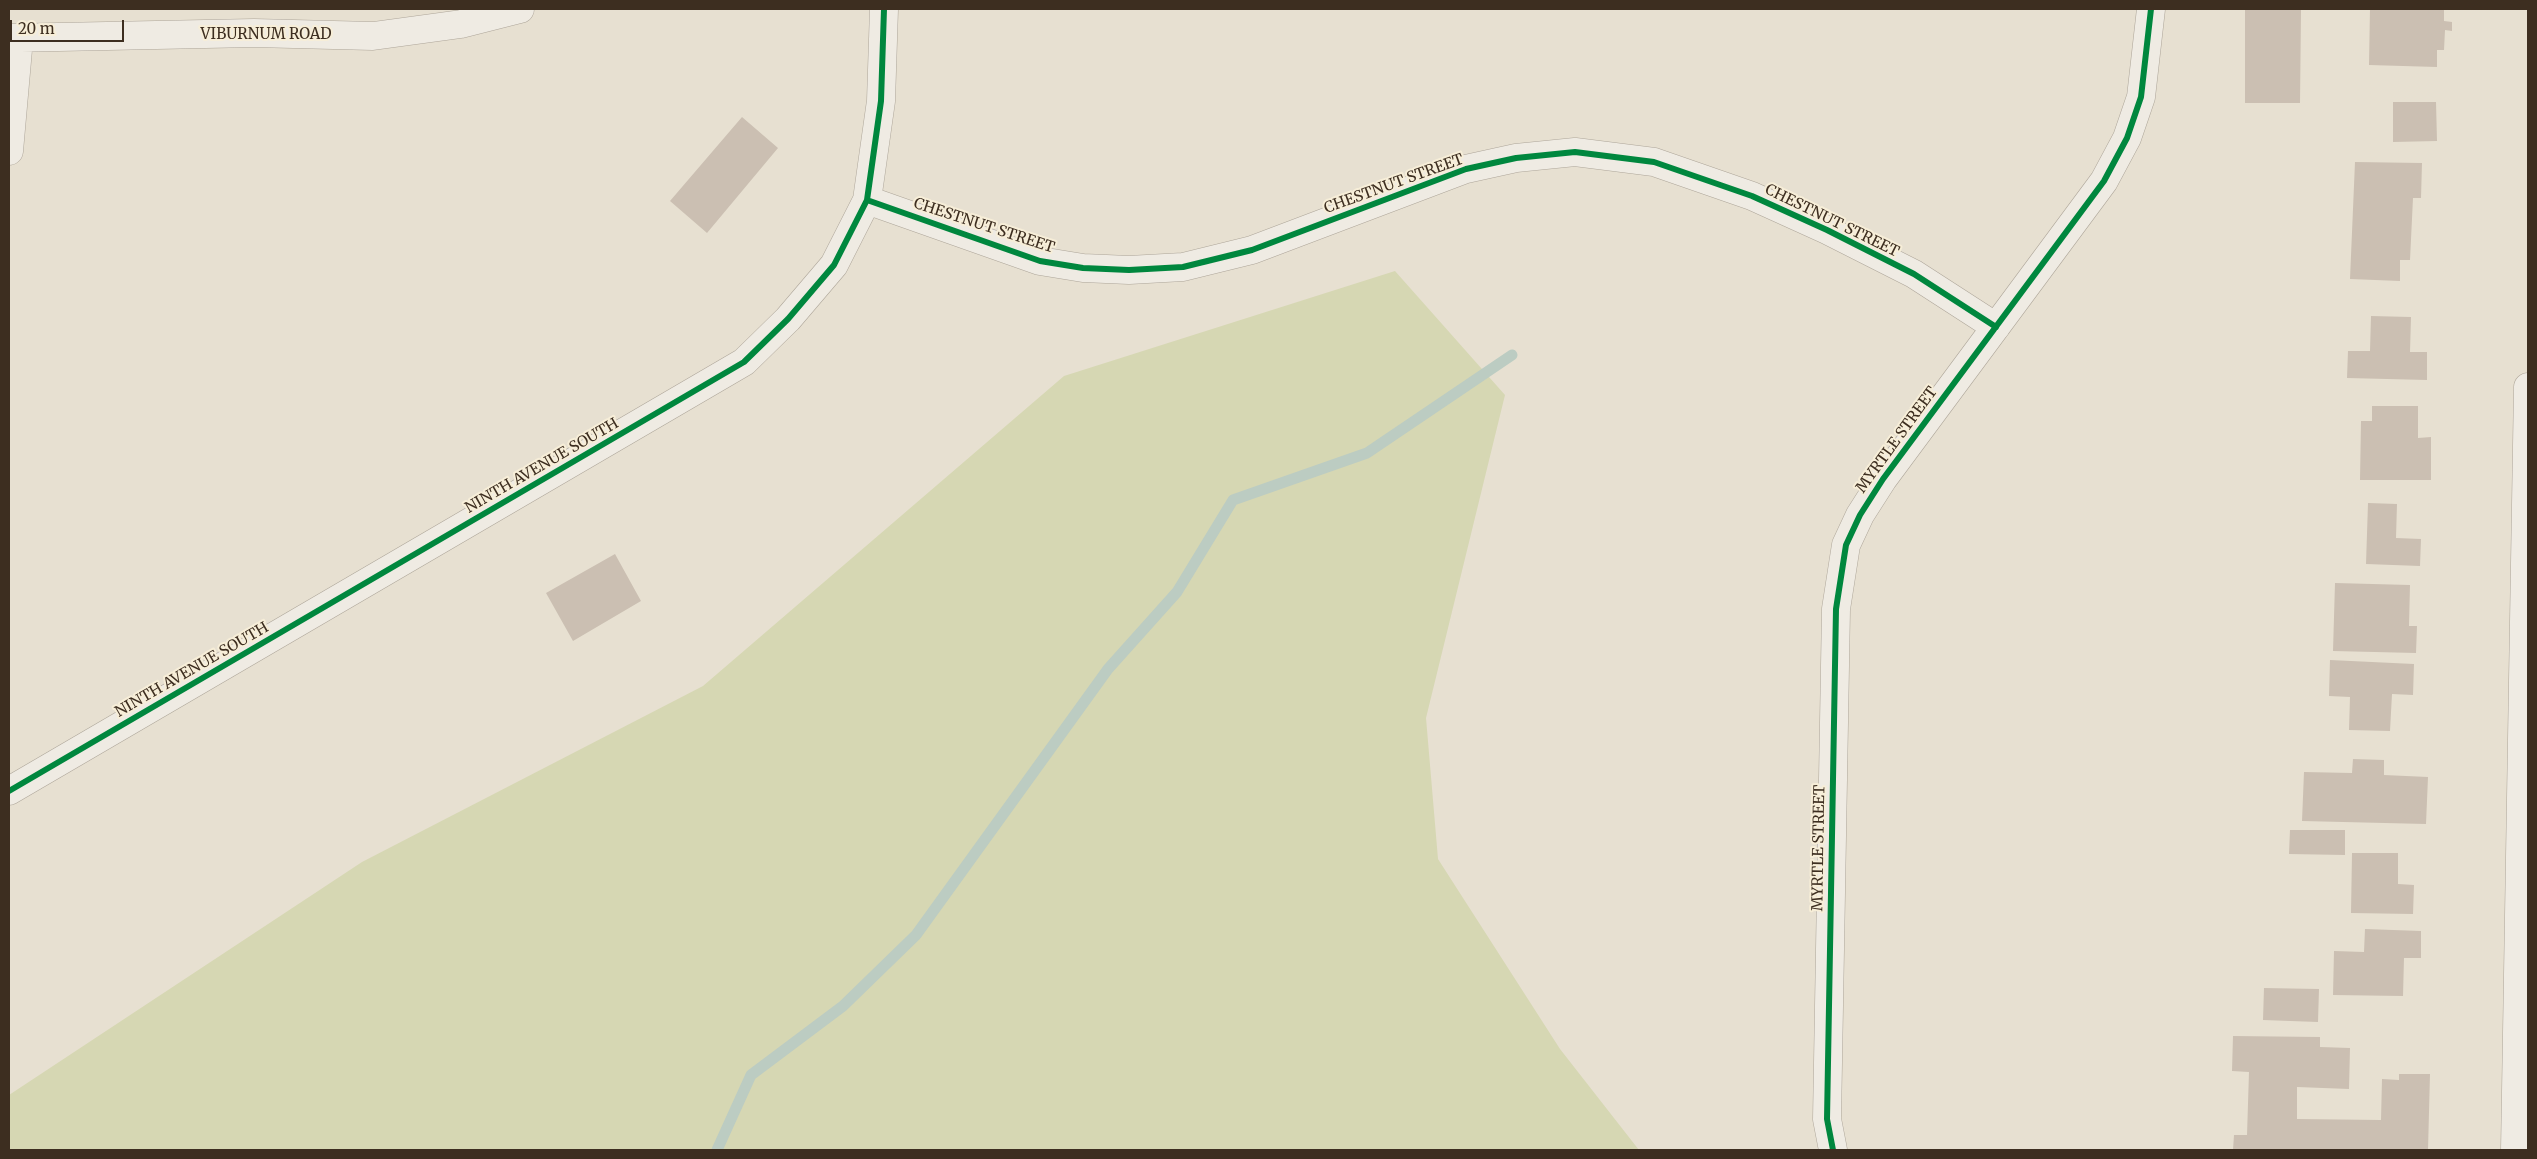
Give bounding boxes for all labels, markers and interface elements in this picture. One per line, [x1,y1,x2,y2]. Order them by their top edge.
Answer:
scale bar [12,10,126,42]
text: 20 m [18,19,55,38]
street label: VIBURNUM ROAD [200,26,332,44]
street label: CHESTNUT STREET [1322,150,1466,218]
street label: CHESTNUT STREET [1762,181,1902,261]
street label: CHESTNUT STREET [911,195,1057,257]
street label: MYRTLE STREET [1853,384,1941,496]
street label: NINTH AVENUE SOUTH [462,415,622,517]
street label: NINTH AVENUE SOUTH [112,619,272,721]
street label: MYRTLE STREET [1809,785,1829,911]

